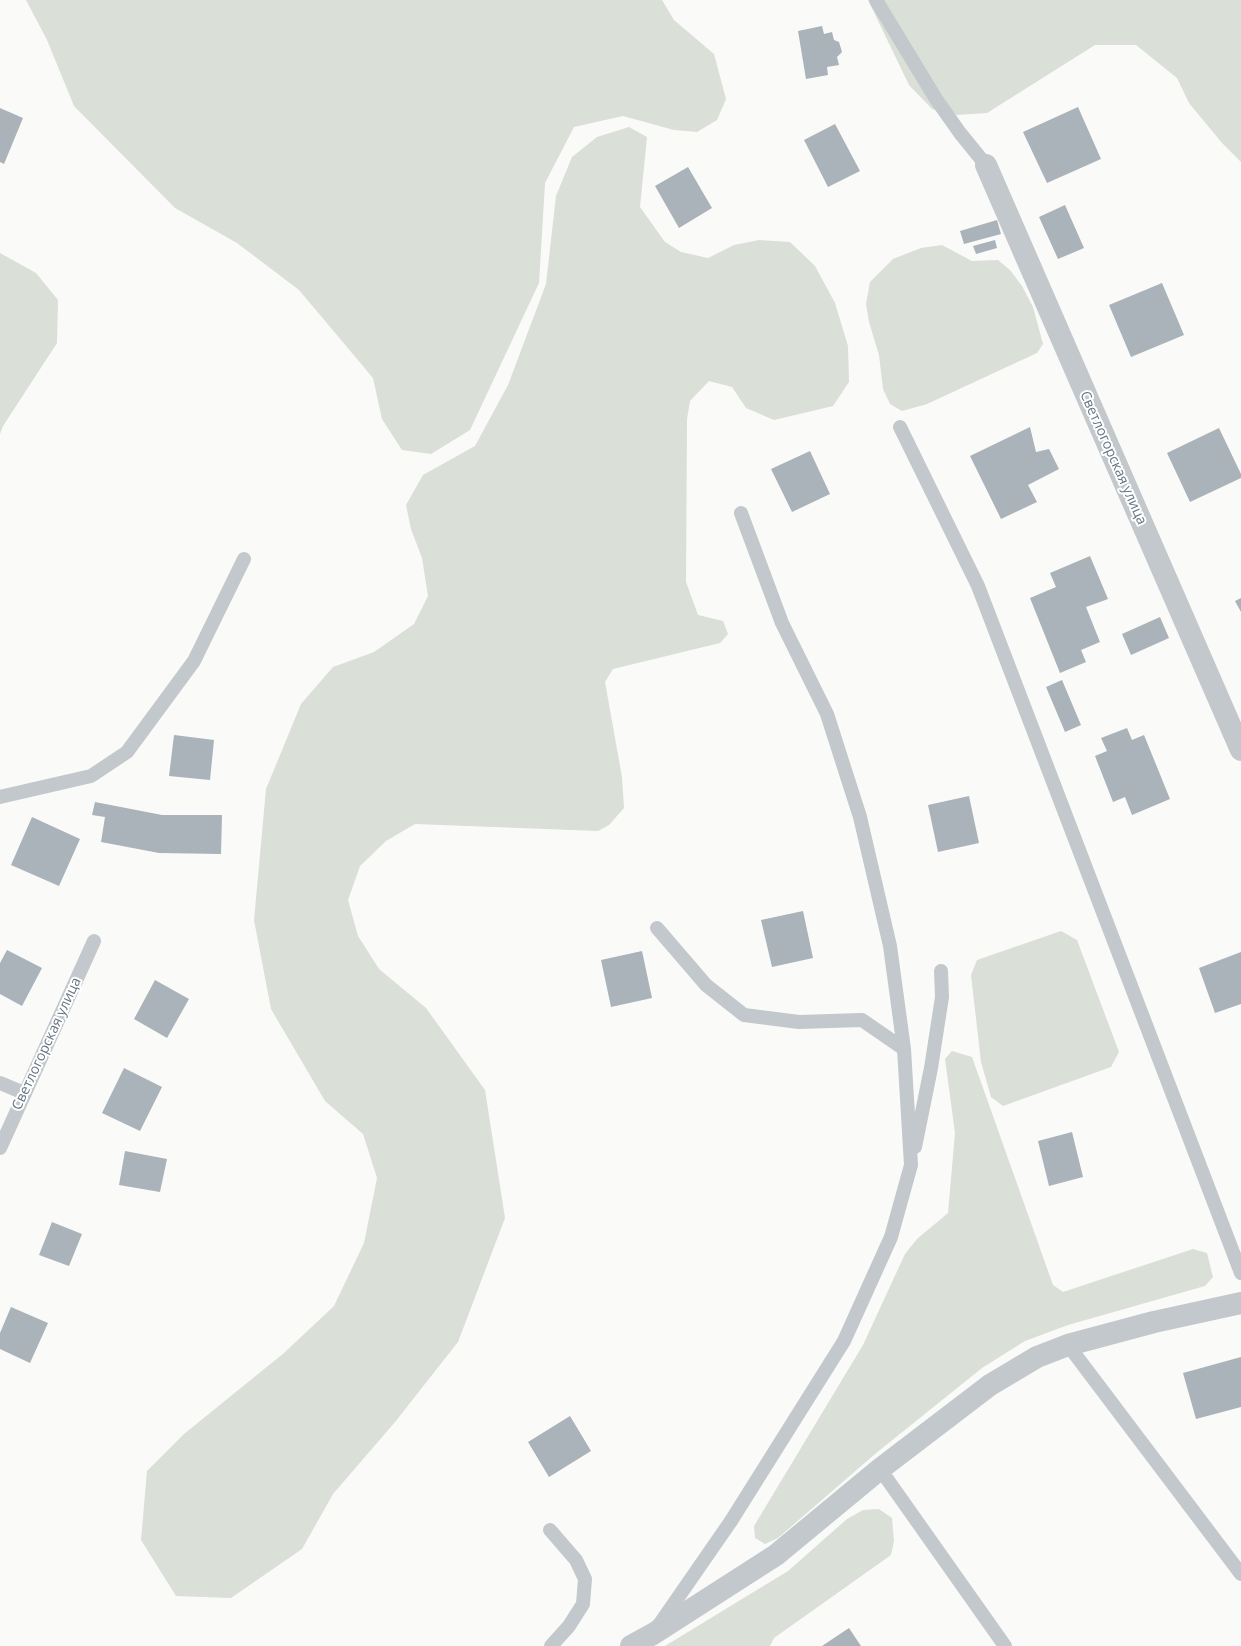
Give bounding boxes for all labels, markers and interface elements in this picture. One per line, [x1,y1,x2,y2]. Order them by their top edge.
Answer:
street label: Светлогорская улица [1076,389,1150,527]
street label: Светлогорская улица [9,975,85,1113]

